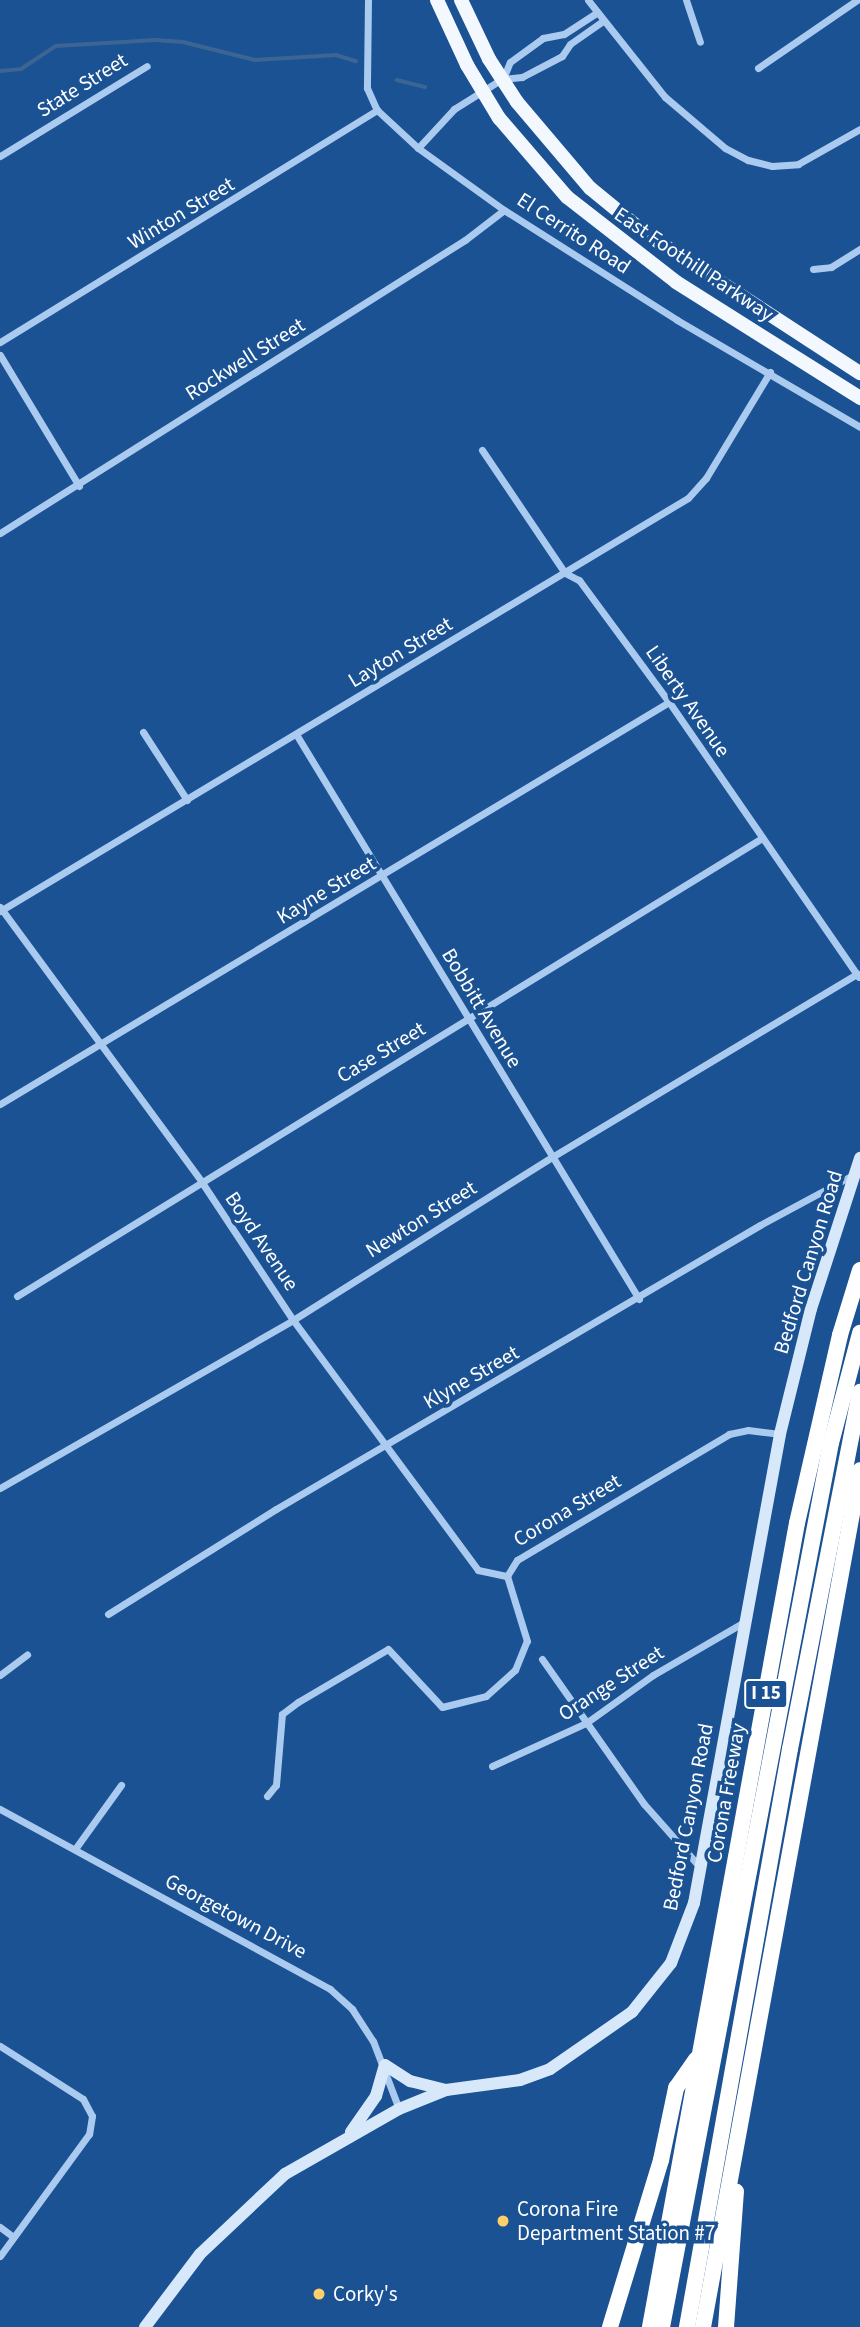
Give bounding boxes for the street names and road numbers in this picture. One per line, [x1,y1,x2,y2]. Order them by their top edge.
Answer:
street label: State Street [32,47,132,123]
street label: Winton Street [123,171,239,255]
street label: El Cerrito Road [513,187,635,279]
street label: East Foothill Parkway [609,201,779,327]
street label: Rockwell Street [181,312,309,406]
street label: Layton Street [343,611,457,693]
street label: Liberty Avenue [640,640,736,762]
street label: Kayne Street [272,851,380,929]
street label: Bobbitt Avenue [436,944,528,1072]
street label: Case Street [332,1016,430,1088]
street label: Bedford Canyon Road [768,1167,848,1357]
street label: Newton Street [361,1175,481,1263]
street label: Boyd Avenue [220,1187,304,1295]
street label: Klyne Street [419,1340,523,1414]
street label: Corona Street [509,1468,625,1552]
street label: Orange Street [554,1640,668,1726]
road number: I 15 [743,1678,789,1710]
street label: Bedford Canyon Road [657,1721,719,1913]
street label: Corona Freeway [701,1721,751,1865]
street label: Georgetown Drive [161,1868,311,1964]

